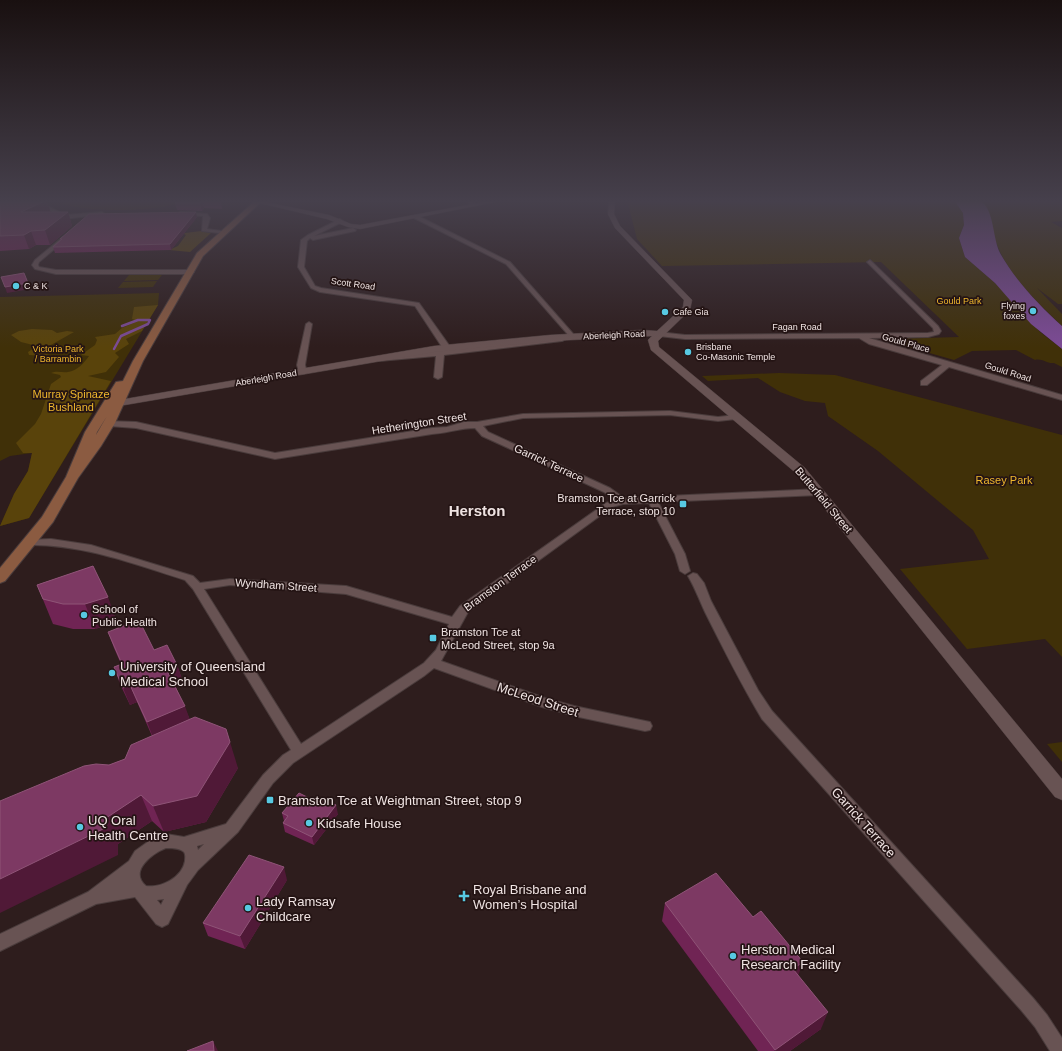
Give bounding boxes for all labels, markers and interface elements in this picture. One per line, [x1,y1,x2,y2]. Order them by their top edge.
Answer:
street label: Scott Road [330,276,376,292]
marker: C & K [11,281,21,291]
place label: C & K [24,281,48,291]
park label: Gould Park [936,296,982,306]
place label: Flying foxes [1001,301,1025,321]
marker: Flying foxes [1028,306,1038,316]
marker: Cafe Gia [660,307,670,317]
place label: Cafe Gia [673,307,709,317]
street label: Fagan Road [772,322,822,332]
street label: Aberleigh Road [583,328,645,342]
street label: Gould Place [881,331,931,355]
place label: Brisbane Co-Masonic Temple [696,342,775,362]
park label: Victoria Park / Barrambin [33,344,84,364]
marker: Brisbane Co-Masonic Temple [683,347,693,357]
street label: Gould Road [984,360,1032,384]
street label: Aberleigh Road [235,368,297,388]
park label: Murray Spinaze Bushland [32,388,110,413]
street label: Hetherington Street [371,410,467,436]
street label: Garrick Terrace [512,442,586,484]
street label: Butterfield Street [793,465,855,535]
park label: Rasey Park [976,474,1033,486]
place label: Bramston Tce at Garrick Terrace, stop 10 [557,492,675,517]
marker: Bramston Tce at Garrick Terrace, stop 10 [678,499,688,509]
district label: Herston [449,502,505,519]
street label: Bramston Terrace [461,553,539,613]
street label: Wyndham Street [235,576,317,594]
place label: School of Public Health [92,603,157,628]
marker: School of Public Health [79,610,89,620]
place label: Bramston Tce at McLeod Street, stop 9a [441,626,556,651]
marker: Bramston Tce at McLeod Street, stop 9a [428,633,438,643]
place label: University of Queensland Medical School [120,659,265,689]
marker: University of Queensland Medical School [107,668,117,678]
street label: McLeod Street [495,679,581,720]
street label: Garrick Terrace [828,784,899,860]
place label: Bramston Tce at Weightman Street, stop 9 [278,793,522,808]
marker: Bramston Tce at Weightman Street, stop 9 [265,795,275,805]
place label: UQ Oral Health Centre [88,813,168,843]
place label: Kidsafe House [317,816,402,831]
marker: Kidsafe House [304,818,314,828]
marker: UQ Oral Health Centre [75,822,85,832]
place label: Royal Brisbane and Women’s Hospital [473,882,586,912]
marker: Royal Brisbane and Women’s Hospital [458,890,470,902]
place label: Lady Ramsay Childcare [256,894,336,924]
marker: Lady Ramsay Childcare [243,903,253,913]
place label: Herston Medical Research Facility [741,942,841,972]
marker: Herston Medical Research Facility [728,951,738,961]

